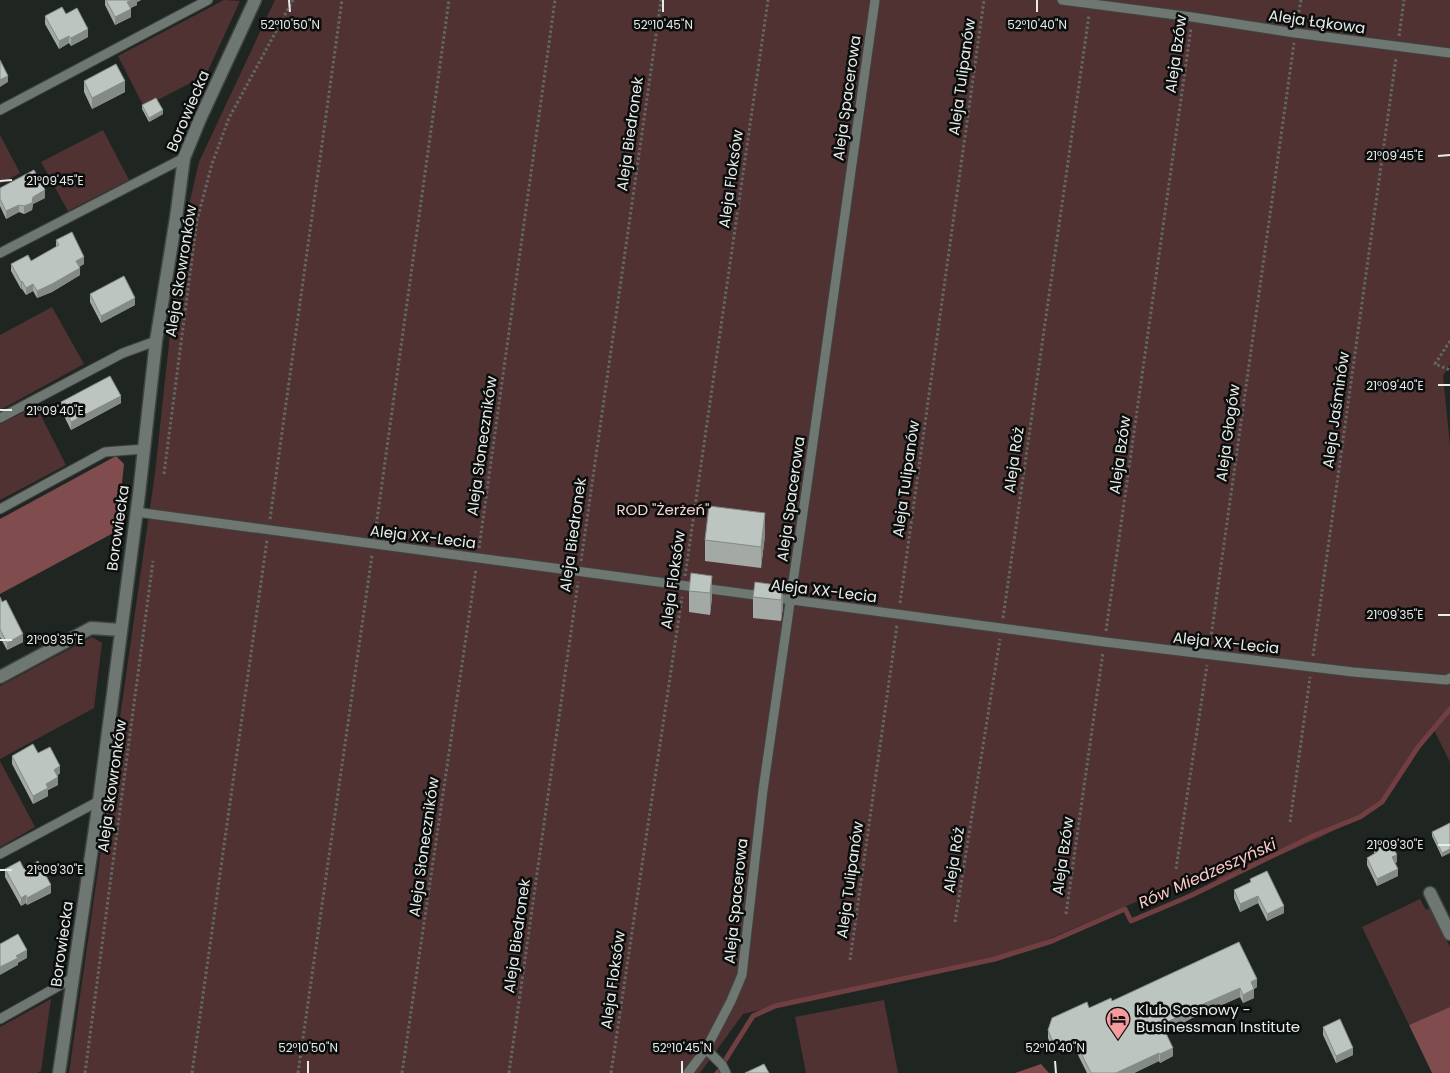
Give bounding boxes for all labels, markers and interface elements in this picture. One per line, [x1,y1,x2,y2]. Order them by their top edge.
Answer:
street label: Aleja Łąkowa [1267,4,1367,39]
street label: Aleja Bzów [1160,13,1191,94]
text: 52°10'50"N [260,16,320,33]
text: 52°10'45"N [633,16,693,33]
street label: Aleja Tulipanów [943,16,980,137]
text: 52°10'40"N [1007,16,1067,33]
street label: Aleja Spacerowa [827,34,866,162]
street label: Borowiecka [161,67,214,155]
street label: Aleja Biedronek [611,75,648,192]
street label: Aleja Floksów [713,128,748,230]
text: 21°09'45"E [1366,147,1424,164]
text: 21°09'45"E [26,172,84,189]
street label: Aleja Skowronków [160,203,201,339]
street label: Aleja Jaśminów [1317,350,1354,470]
street label: Aleja Słoneczników [461,374,502,517]
text: 21°09'40"E [1366,377,1424,394]
street label: Aleja Głogów [1210,382,1245,483]
text: 21°09'40"E [26,402,84,419]
street label: Aleja Bzów [1104,414,1135,495]
street label: Aleja Tulipanów [887,418,924,539]
street label: Aleja Róż [998,425,1029,494]
street label: Aleja Spacerowa [771,435,810,563]
street label: Aleja Biedronek [554,476,591,593]
street label: Borowiecka [101,484,134,572]
park label: ROD "Żerżeń" [616,499,710,520]
street label: Aleja XX-Lecia [369,520,477,553]
street label: Aleja Floksów [655,529,690,631]
street label: Aleja XX-Lecia [770,574,878,607]
text: 21°09'35"E [1367,606,1423,623]
street label: Aleja XX-Lecia [1172,626,1280,659]
text: 21°09'35"E [27,631,83,648]
street label: Aleja Skowronków [92,718,131,854]
street label: Aleja Słoneczników [403,775,444,918]
street label: Aleja Bzów [1047,815,1078,896]
street label: Aleja Tulipanów [831,819,868,940]
street label: Aleja Róż [938,825,969,894]
water label: Rów Miedzeszyński [1135,832,1281,914]
text: 21°09'30"E [1367,836,1423,853]
street label: Aleja Spacerowa [718,837,753,965]
text: 21°09'30"E [27,861,83,878]
street label: Aleja Biedronek [498,877,535,994]
street label: Borowiecka [45,900,78,988]
street label: Aleja Floksów [595,929,630,1031]
place label: Klub Sosnowy - Businessman Institute [1136,999,1300,1037]
hotel icon: Klub Sosnowy - Businessman Institute [1105,1006,1131,1040]
text: 52°10'50"N [278,1039,338,1056]
text: 52°10'45"N [652,1039,712,1056]
text: 52°10'40"N [1025,1039,1085,1056]

